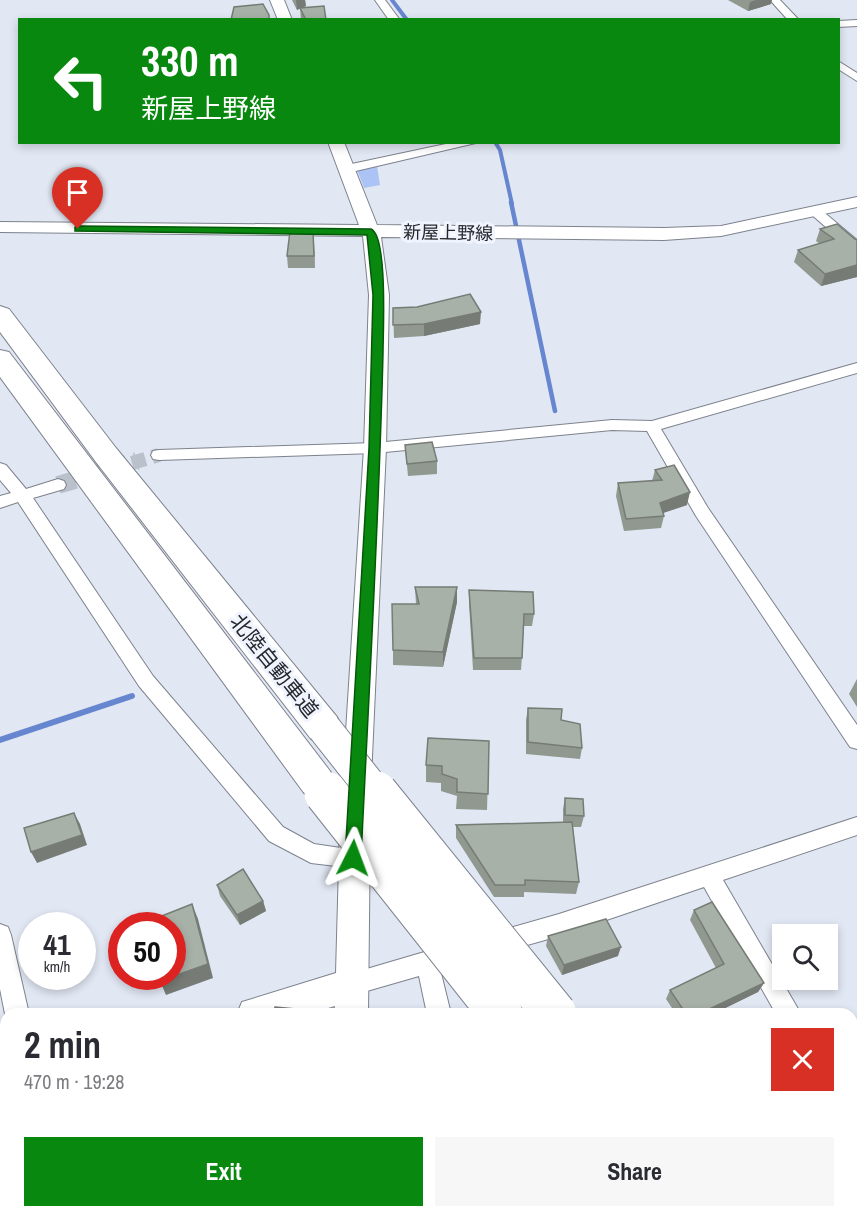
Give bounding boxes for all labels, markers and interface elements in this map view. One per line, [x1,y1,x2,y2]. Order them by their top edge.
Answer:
text: 330 m [141,33,239,89]
icon: left [42,42,120,120]
text: 新屋上野線 [141,90,276,126]
pin [52,167,103,229]
icon: arrive [61,176,94,209]
street label: 新屋上野線 [403,219,493,246]
street label: 北陸自動車道 [223,608,325,724]
position arrow [321,826,385,890]
speed limit sign: 50 [108,912,186,990]
text: 41 [43,924,71,964]
map controls [772,924,838,990]
button: search [772,924,838,990]
text: km/h [44,956,70,977]
text: 2 min [24,1021,101,1069]
button: close [771,1028,834,1091]
text: 470 m · 19:28 [24,1068,124,1095]
button: Exit [24,1137,423,1206]
button: Share [435,1137,834,1206]

